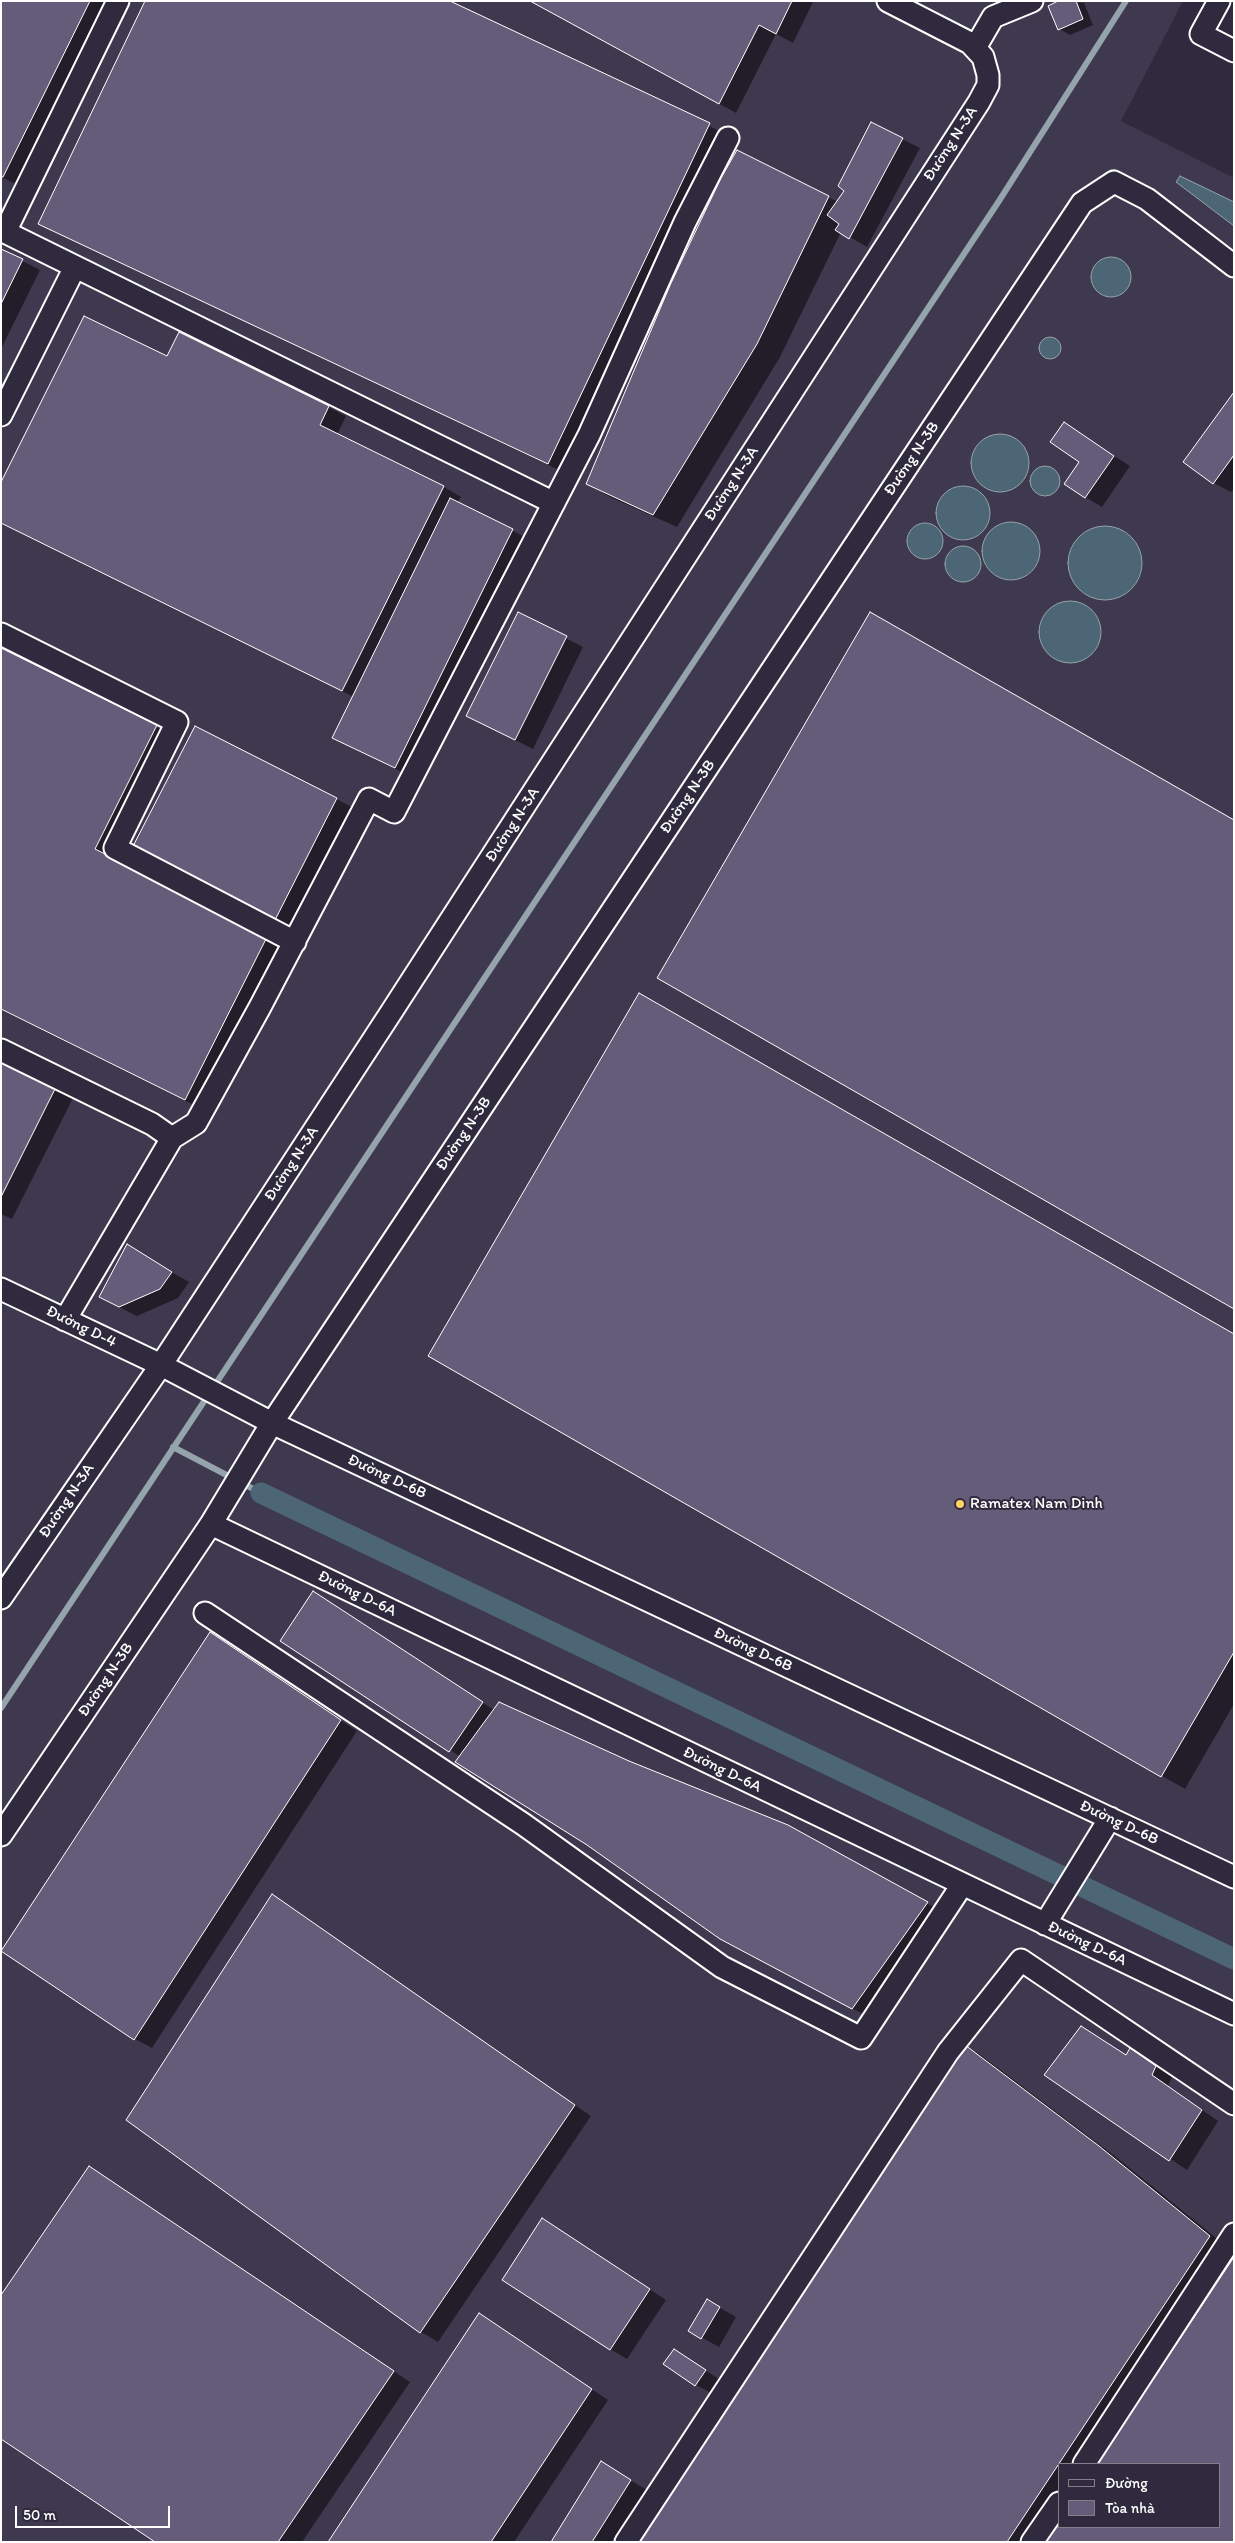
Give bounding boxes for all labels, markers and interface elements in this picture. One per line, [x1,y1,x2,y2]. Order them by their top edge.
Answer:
street label: Đường N-3A [920,103,982,185]
street label: Đường N-3B [880,418,944,500]
street label: Đường N-3A [701,443,763,525]
street label: Đường N-3B [656,756,720,838]
street label: Đường N-3A [482,784,544,866]
street label: Đường N-3B [432,1093,496,1175]
street label: Đường N-3A [261,1123,323,1205]
street label: Đường D-4 [43,1302,119,1352]
street label: Đường D-6B [344,1450,430,1504]
street label: Đường N-3A [35,1460,99,1542]
place label: Ramatex Nam Dinh [970,1494,1103,1514]
marker: Ramatex Nam Dinh [954,1498,966,1510]
street label: Đường D-6A [315,1567,399,1621]
street label: Đường D-6B [710,1623,796,1677]
street label: Đường N-3B [74,1639,138,1721]
street label: Đường D-6A [680,1743,764,1797]
street label: Đường D-6B [1076,1796,1162,1850]
street label: Đường D-6A [1044,1917,1130,1971]
legend [1058,2463,1220,2528]
text: Đường [1105,2474,1148,2492]
scale bar [18,2496,172,2528]
text: Tòa nhà [1105,2499,1155,2517]
text: 50 m [23,2506,56,2524]

